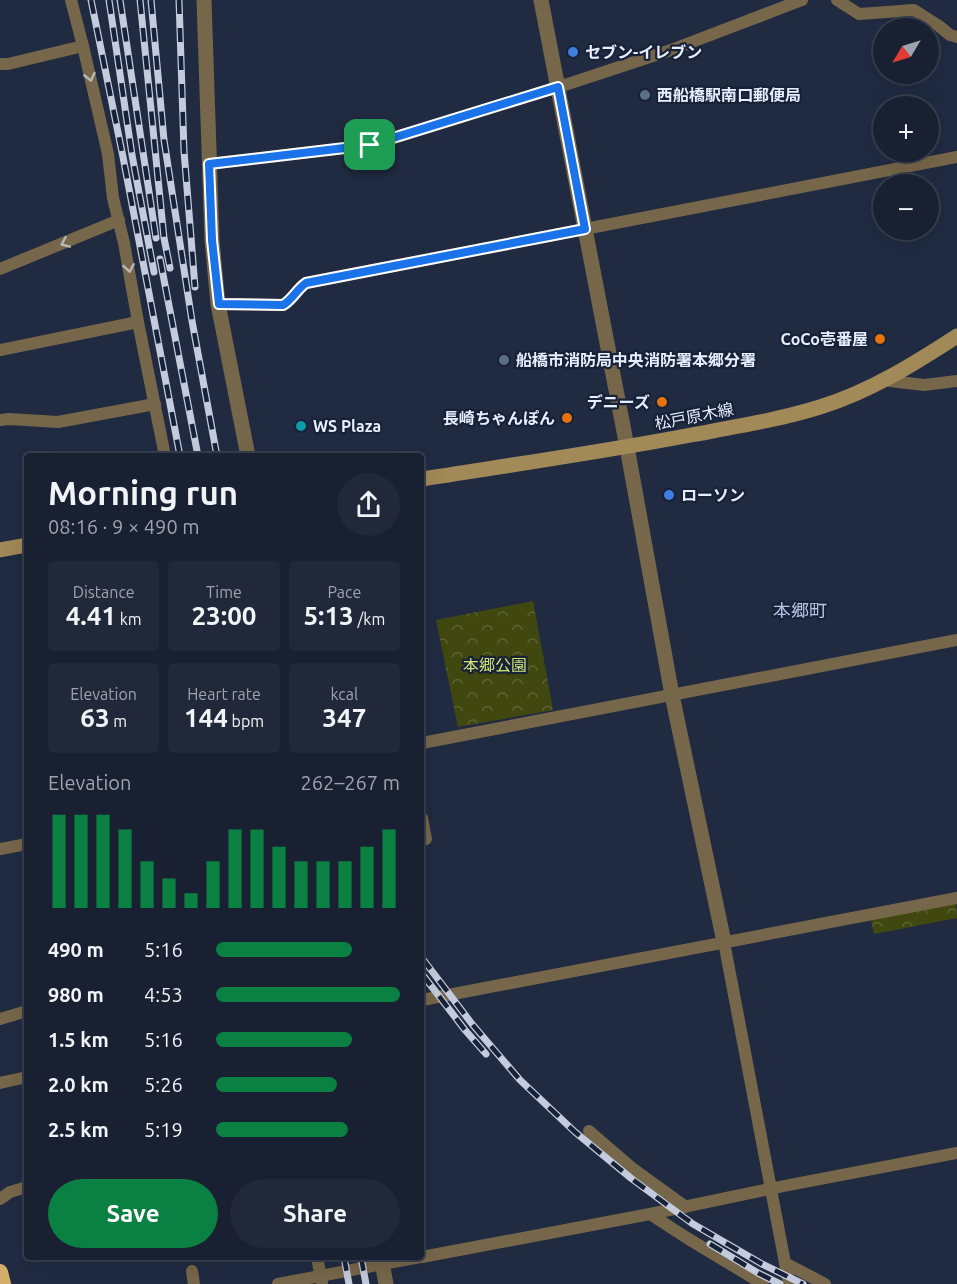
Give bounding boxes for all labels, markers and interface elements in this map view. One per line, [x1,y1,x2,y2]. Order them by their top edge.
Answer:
north arrow [873,18,939,84]
map controls [873,18,939,240]
place label: セブン-イレブン [585,43,702,61]
marker: セブン-イレブン [566,45,580,59]
one-way arrow [83,72,96,82]
place label: 西船橋駅南口郵便局 [657,86,801,104]
marker: 西船橋駅南口郵便局 [638,88,652,102]
button: + [873,96,939,162]
pin [344,119,395,170]
icon: arrive [353,128,386,161]
button: − [873,174,939,240]
one-way arrow [60,236,71,248]
one-way arrow [122,263,135,273]
place label: CoCo壱番屋 [781,330,868,348]
marker: CoCo壱番屋 [873,332,887,346]
place label: 船橋市消防局中央消防署本郷分署 [516,351,756,369]
marker: 船橋市消防局中央消防署本郷分署 [497,353,511,367]
place label: デニーズ [587,393,650,411]
marker: デニーズ [655,395,669,409]
street label: 松戸原木線 [653,400,735,432]
place label: 長崎ちゃんぽん [443,409,555,427]
marker: 長崎ちゃんぽん [560,411,574,425]
place label: WS Plaza [313,417,381,435]
marker: WS Plaza [294,419,308,433]
button: share [337,473,400,536]
text: Morning run [48,474,238,511]
place label: ローソン [681,486,745,504]
marker: ローソン [662,488,676,502]
text: 08:16 · 9 × 490 m [48,515,200,538]
text: Distance [73,583,135,601]
text: Time [206,583,242,601]
text: Pace [327,583,361,601]
district label: 本郷町 [773,600,827,620]
text: 4.41 [66,601,116,630]
text: 23:00 [191,601,257,630]
text: 5:13 [303,601,354,630]
text: km [116,610,142,628]
text: /km [354,610,385,628]
park label: 本郷公園 [463,656,527,674]
text: Elevation [70,685,137,703]
text: Heart rate [187,685,261,703]
text: kcal [331,685,358,703]
text: 63 [80,703,110,732]
text: 144 [184,703,228,732]
text: 347 [322,703,366,732]
text: m [110,712,127,730]
text: bpm [228,712,264,730]
text: Elevation [48,771,131,794]
text: 262–267 m [301,771,400,794]
text: 490 m [48,938,104,961]
text: 5:16 [144,938,183,961]
text: 980 m [48,983,104,1006]
text: 4:53 [144,983,183,1006]
text: 1.5 km [48,1028,109,1051]
text: 5:16 [144,1028,183,1051]
text: 2.0 km [48,1073,109,1096]
text: 5:26 [144,1073,183,1096]
text: 2.5 km [48,1118,109,1141]
text: 5:19 [144,1118,183,1141]
button: Save [48,1179,218,1248]
button: Share [230,1179,400,1248]

